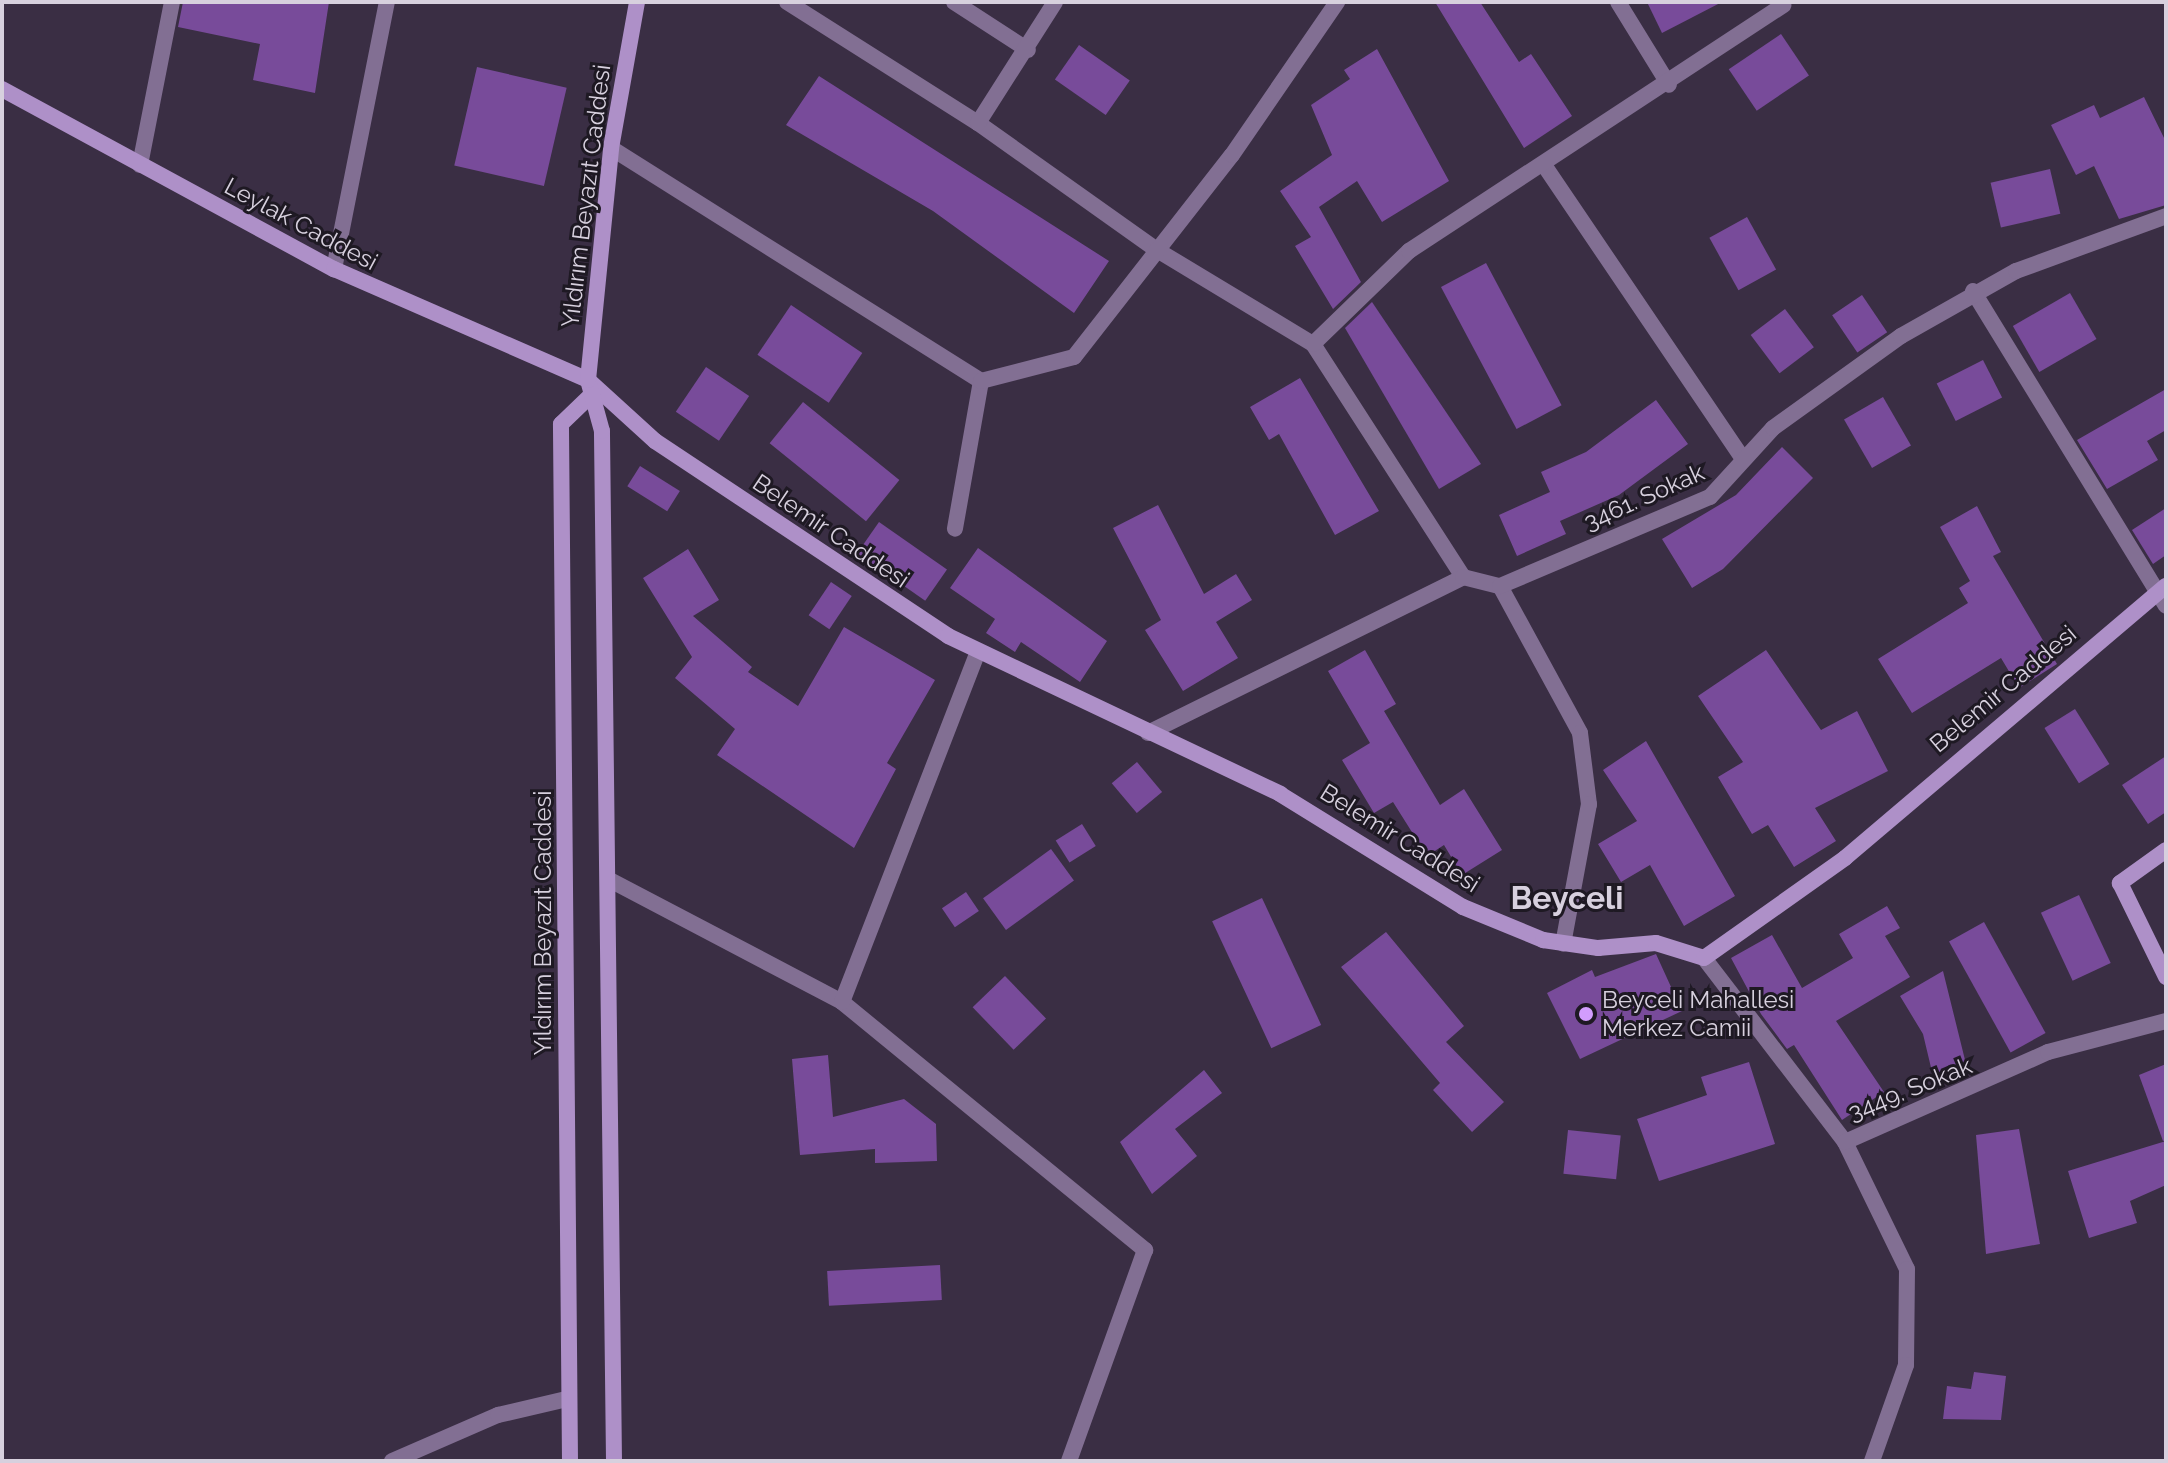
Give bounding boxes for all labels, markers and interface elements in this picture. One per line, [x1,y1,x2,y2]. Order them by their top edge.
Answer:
street label: Yıldırım Beyazıt Caddesi [556,63,616,329]
street label: Leylak Caddesi [220,172,382,276]
street label: 3461. Sokak [1579,458,1709,536]
street label: Belemir Caddesi [747,468,915,594]
street label: Belemir Caddesi [1924,619,2082,759]
street label: Belemir Caddesi [1315,777,1485,899]
street label: Yıldırım Beyazıt Caddesi [529,791,557,1055]
district label: Beyceli [1511,879,1623,917]
place label: Beyceli Mahallesi Merkez Camii [1602,986,1794,1042]
marker: Beyceli Mahallesi Merkez Camii [1577,1005,1595,1023]
street label: 3449. Sokak [1844,1051,1976,1127]

